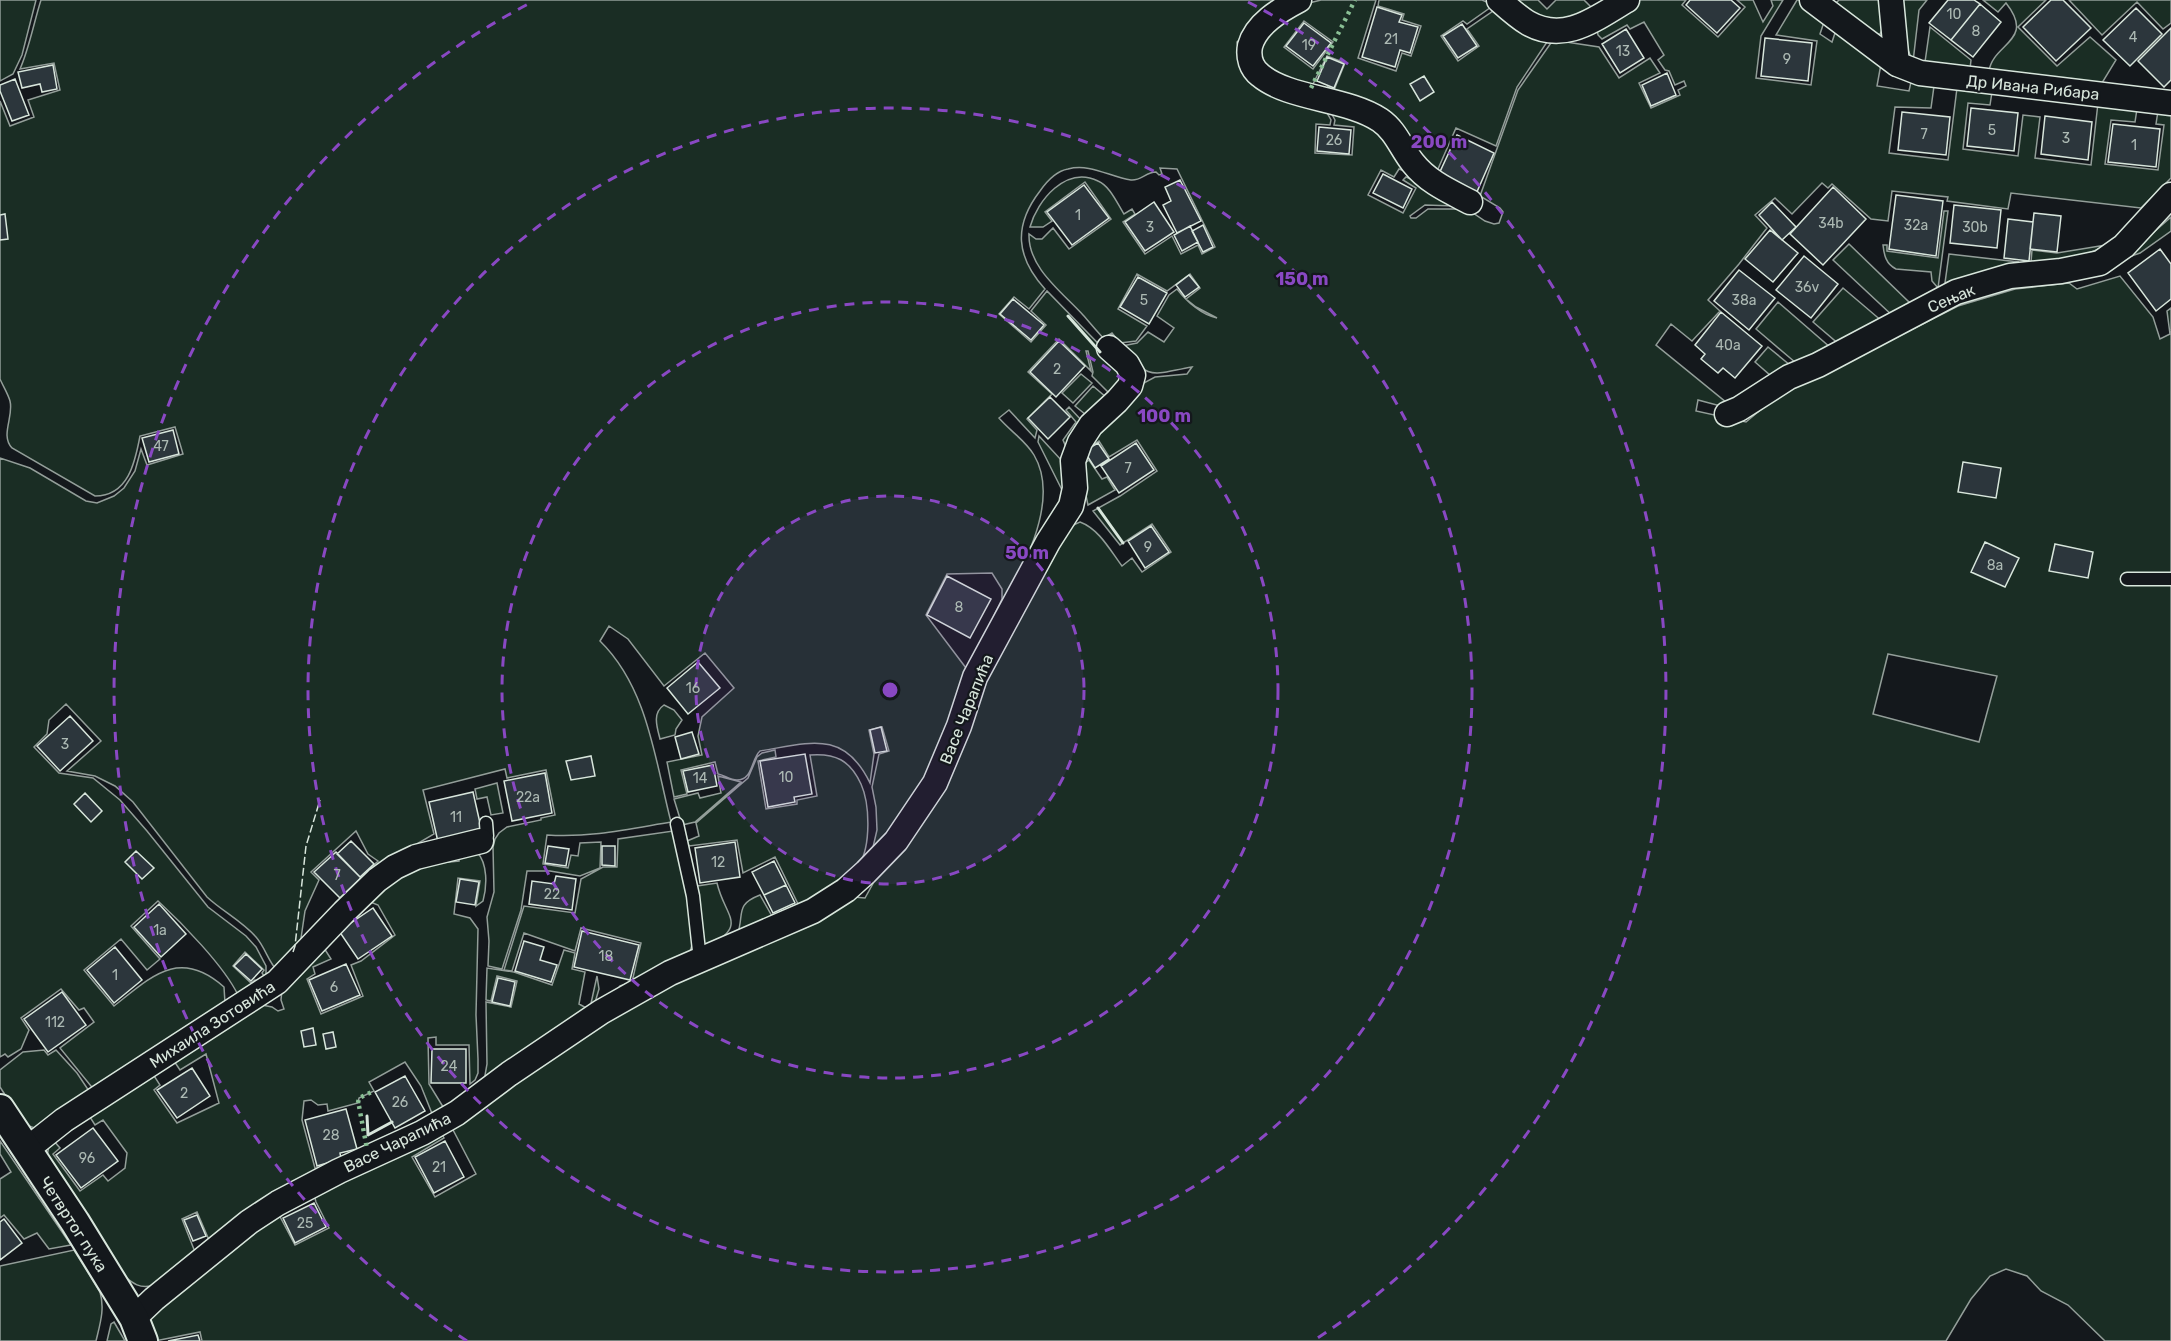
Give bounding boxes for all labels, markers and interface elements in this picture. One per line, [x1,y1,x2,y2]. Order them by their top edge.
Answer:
house number: 10 [1947,6,1962,23]
house number: 8 [1972,23,1981,40]
house number: 4 [2129,29,2138,46]
house number: 21 [1384,31,1398,48]
house number: 19 [1302,37,1316,54]
house number: 13 [1616,43,1630,60]
house number: 9 [1783,51,1791,68]
street label: Др Ивана Рибара [1966,71,2100,104]
house number: 5 [1988,122,1996,139]
house number: 7 [1920,126,1928,143]
house number: 3 [2062,130,2070,147]
text: 200 m [1411,131,1467,153]
house number: 26 [1326,132,1342,149]
house number: 1 [2131,137,2137,154]
house number: 1 [1075,207,1081,224]
house number: 34b [1818,215,1844,232]
house number: 32a [1904,217,1928,234]
house number: 3 [1146,219,1154,236]
house number: 30b [1962,219,1988,236]
text: 150 m [1275,268,1329,290]
house number: 36v [1795,279,1820,296]
street label: Сењак [1925,280,1978,317]
house number: 5 [1140,292,1148,309]
house number: 38a [1731,292,1757,309]
house number: 40a [1715,337,1741,354]
house number: 2 [1053,361,1061,378]
text: 100 m [1137,405,1191,427]
house number: 47 [153,438,169,455]
house number: 7 [1124,460,1132,477]
house number: 9 [1144,539,1152,556]
text: 50 m [1005,542,1049,564]
house number: 8a [1987,557,2003,574]
house number: 8 [955,599,964,616]
street label: Васе Чарапића [936,651,997,767]
house number: 16 [686,680,700,697]
centre of rings [880,680,900,700]
house number: 3 [61,736,69,753]
house number: 10 [779,769,794,786]
house number: 14 [693,770,708,787]
house number: 22a [516,789,540,806]
house number: 11 [450,809,462,826]
house number: 12 [711,854,725,871]
house number: 7 [333,867,341,884]
house number: 22 [544,886,560,903]
house number: 1a [153,922,167,939]
house number: 18 [599,948,614,965]
house number: 1 [112,967,118,984]
street label: Михаила Зотовића [146,977,279,1072]
house number: 6 [330,979,338,996]
house number: 112 [45,1014,65,1031]
house number: 24 [441,1058,458,1075]
house number: 2 [180,1085,188,1102]
house number: 26 [392,1094,408,1111]
street label: Васе Чарапића [341,1108,454,1177]
house number: 28 [322,1127,340,1144]
house number: 96 [79,1150,95,1167]
house number: 21 [432,1159,446,1176]
street label: Четвртог пука [36,1173,111,1276]
house number: 25 [297,1215,313,1232]

